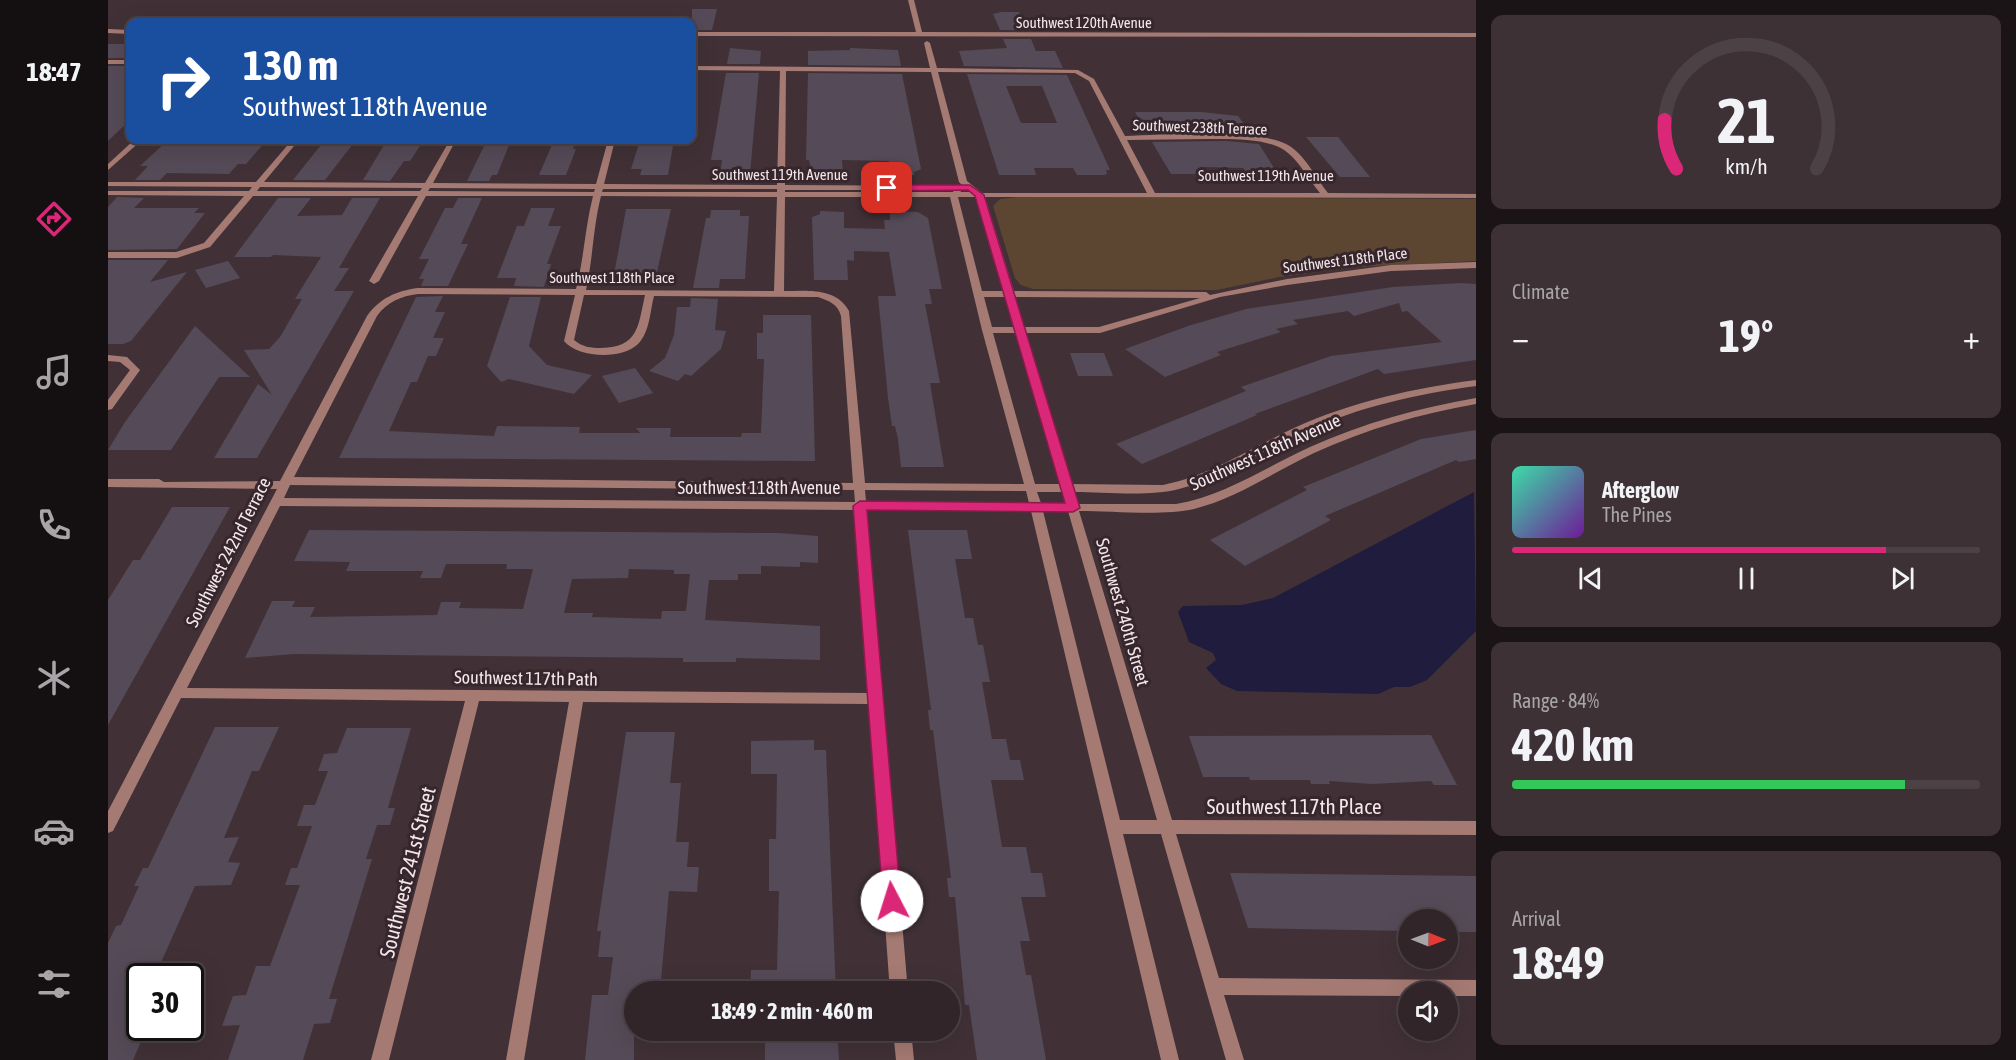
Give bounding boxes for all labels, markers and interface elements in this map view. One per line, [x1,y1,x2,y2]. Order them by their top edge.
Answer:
street label: Southwest 120th Avenue [1016,14,1152,31]
text: 130 m [243,41,338,89]
icon: right [144,42,222,120]
text: 18:47 [26,56,82,87]
text: 21 [1717,85,1775,156]
text: Southwest 118th Avenue [243,91,487,122]
street label: Southwest 238th Terrace [1132,116,1268,138]
text: km/h [1725,154,1767,179]
pin [861,162,912,213]
street label: Southwest 119th Avenue [712,166,848,183]
street label: Southwest 119th Avenue [1198,167,1334,184]
icon: arrive [870,171,903,204]
icon: directions [33,198,75,240]
street label: Southwest 118th Place [1282,244,1408,276]
street label: Southwest 118th Place [550,269,675,286]
text: Climate [1512,280,1569,303]
text: 19° [1719,310,1773,362]
text: − [1512,318,1529,356]
text: + [1963,318,1980,356]
icon: music [33,351,75,393]
street label: Southwest 118th Avenue [1186,409,1344,495]
street label: Southwest 242nd Terrace [181,474,275,630]
street label: Southwest 118th Avenue [678,477,840,498]
text: Afterglow [1602,477,1679,503]
text: The Pines [1602,503,1672,526]
icon: phone [33,504,75,546]
street label: Southwest 240th Street [1092,536,1154,688]
icon: previous [1574,562,1607,595]
icon: pause [1730,562,1763,595]
icon: next [1886,562,1919,595]
icon: climate [33,657,75,699]
street label: Southwest 117th Path [454,666,598,690]
text: Range · 84% [1512,689,1599,712]
text: 420 km [1512,719,1634,771]
street label: Southwest 241st Street [374,784,440,960]
street label: Southwest 117th Place [1207,794,1381,818]
icon: car [33,810,75,852]
position arrow [860,869,924,933]
text: Arrival [1512,907,1561,930]
north arrow [1398,909,1458,969]
map controls [1398,909,1458,1041]
text: 18:49 [1512,937,1605,989]
icon: filters [33,963,75,1005]
speed limit sign: 30 [126,963,204,1041]
button: sound [1398,981,1458,1041]
text: 18:49 · 2 min · 460 m [711,998,873,1024]

